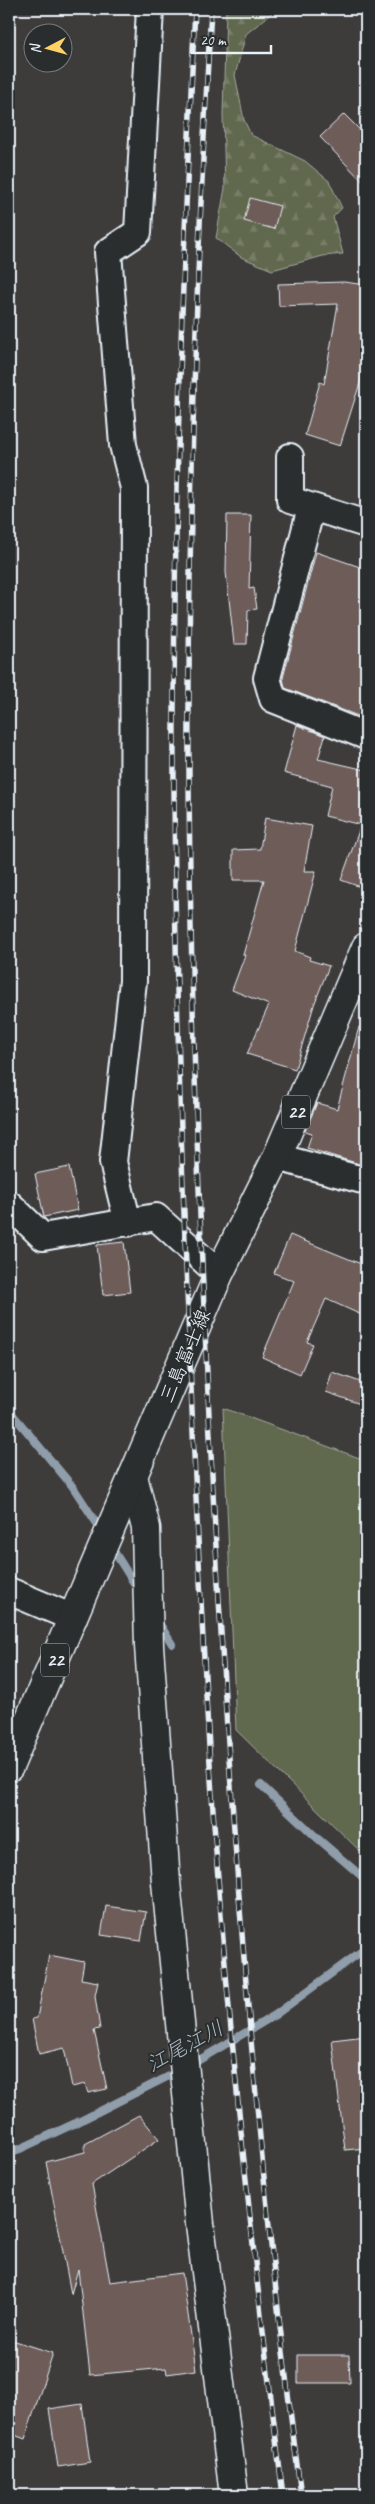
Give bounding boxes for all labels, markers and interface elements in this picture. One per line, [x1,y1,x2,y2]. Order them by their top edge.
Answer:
north arrow [22,22,72,72]
scale bar [192,22,271,54]
text: 20 m [200,31,227,50]
text: N [26,42,44,55]
road number: 22 [282,1096,310,1128]
street label: 三島富士線 [154,1305,216,1407]
road number: 22 [41,1644,69,1676]
water label: 江尾江川 [142,2015,228,2077]

